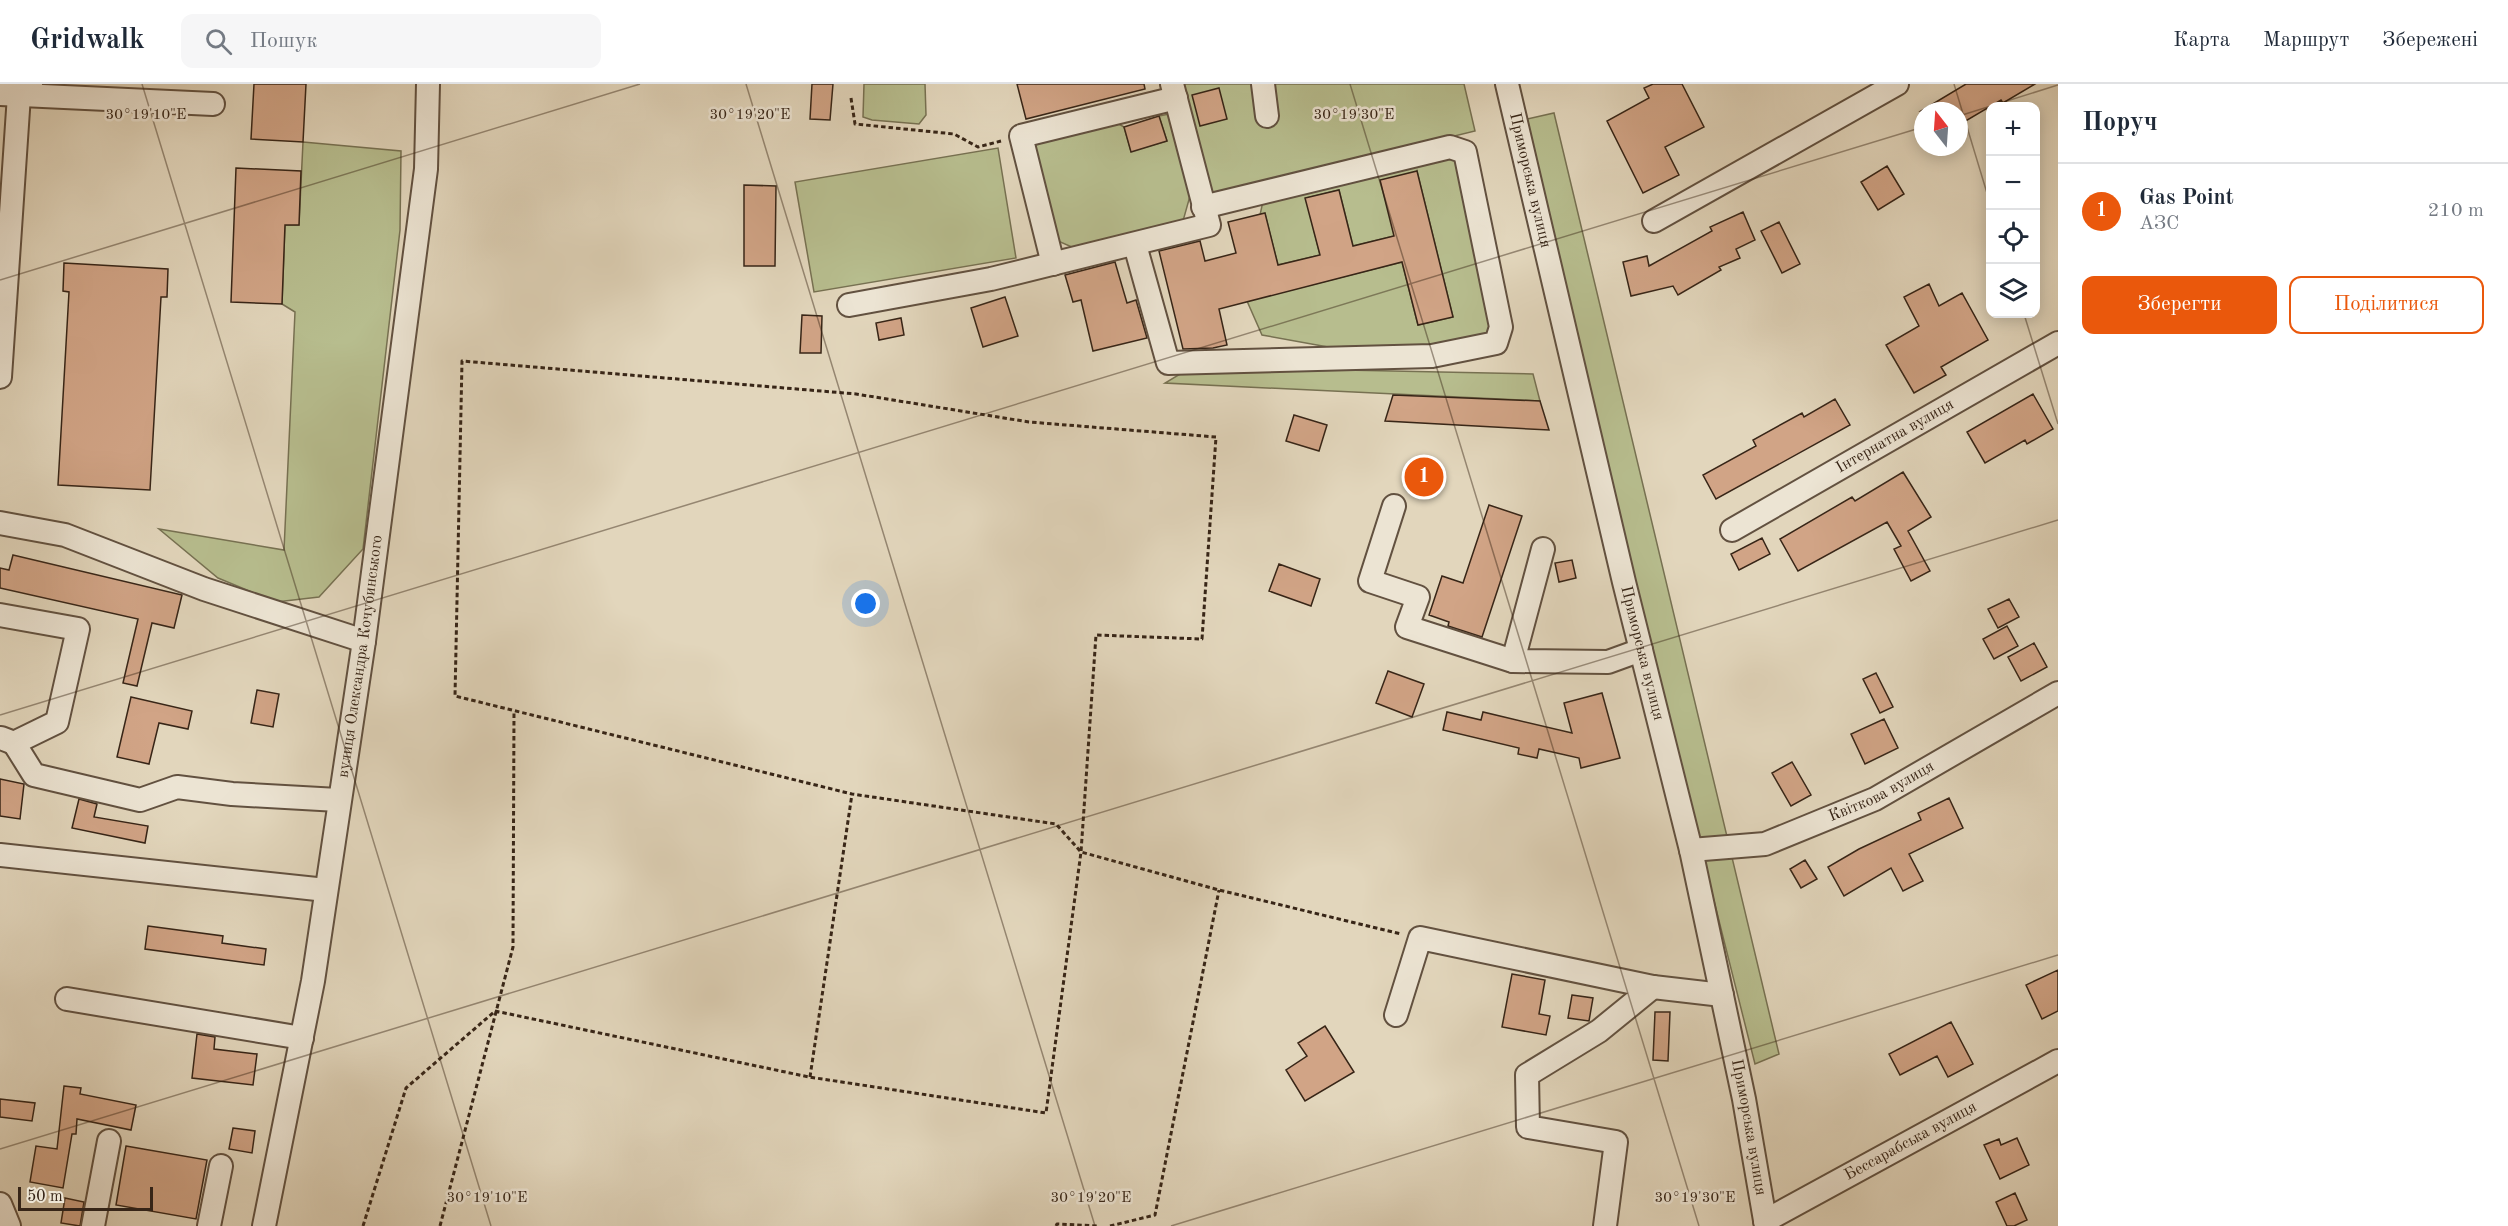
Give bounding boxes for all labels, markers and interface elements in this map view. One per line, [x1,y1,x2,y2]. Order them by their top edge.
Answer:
search box [181,14,601,68]
icon: search [202,25,235,58]
text: Gridwalk [30,27,145,55]
text: Пошук [250,30,317,52]
text: Карта [2173,30,2230,51]
text: Маршрут [2263,30,2349,51]
text: Збережені [2382,30,2478,51]
north arrow [1914,102,1968,156]
map controls [1986,102,2040,318]
button: + [1986,102,2040,156]
text: 30°19'10"E [106,108,186,123]
text: 30°19'20"E [710,108,790,123]
text: 30°19'30"E [1314,108,1394,123]
text: Поруч [2082,110,2158,136]
street label: Приморська вулиця [1506,111,1553,249]
button: − [1986,156,2040,210]
text: Gas Point [2139,187,2234,209]
text: 1 [2096,201,2107,221]
text: 210 m [2428,201,2484,221]
button: locate [1986,210,2040,264]
text: АЗС [2139,214,2180,234]
button: layers [1986,264,2040,318]
button: Зберегти [2082,276,2277,334]
button: Поділитися [2289,276,2484,334]
street label: Інтернатна вулиця [1833,396,1957,476]
pin: 1 [1404,454,1444,500]
street label: вулиця Олександра Кочубинського [336,534,386,779]
street label: Приморська вулиця [1617,584,1666,722]
your location [851,589,880,618]
street label: Квіткова вулиця [1826,758,1937,825]
street label: Приморська вулиця [1728,1058,1769,1197]
street label: Бессарабська вулиця [1842,1099,1979,1184]
scale bar [18,1184,153,1212]
text: 50 m [27,1189,63,1205]
text: 30°19'10"E [447,1191,527,1206]
text: 30°19'20"E [1051,1191,1131,1206]
text: 30°19'30"E [1655,1191,1735,1206]

